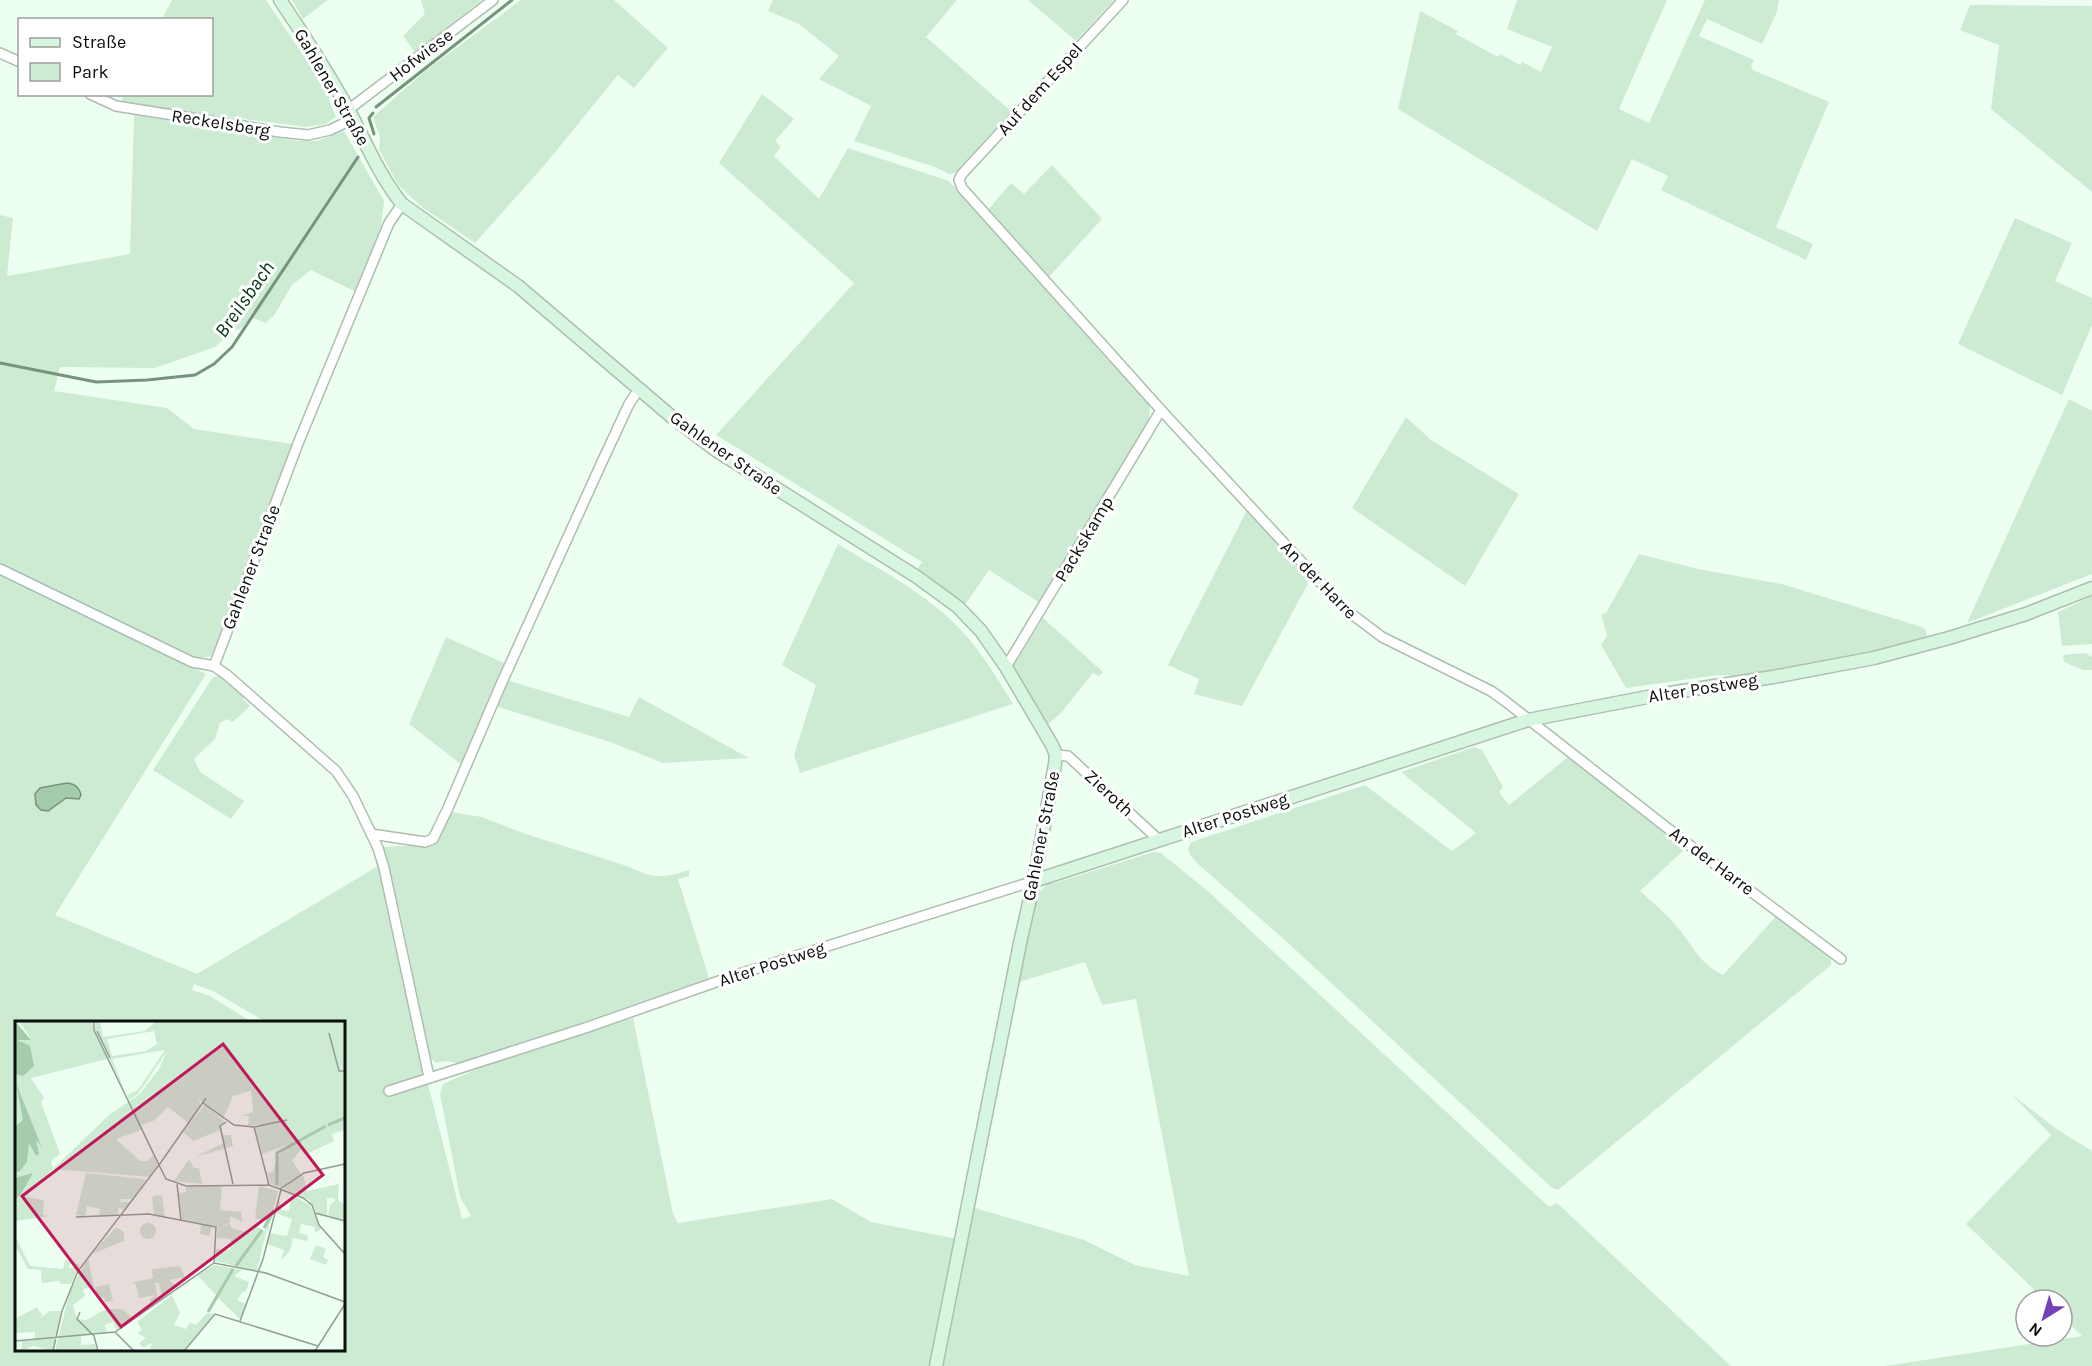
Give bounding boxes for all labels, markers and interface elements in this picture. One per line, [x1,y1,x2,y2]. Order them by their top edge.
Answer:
legend [18,18,213,96]
street label: Gahlener Straße [290,24,374,150]
street label: Hofwiese [385,24,457,86]
text: Straße [72,31,126,53]
street label: Auf dem Espel [993,38,1087,140]
text: Park [72,61,109,83]
street label: Reckelsberg [170,104,272,142]
water label: Breilsbach [210,257,279,342]
street label: Gahlener Straße [666,406,786,500]
street label: Packskamp [1050,492,1118,586]
street label: Gahlener Straße [217,501,285,633]
street label: An der Harre [1276,536,1362,624]
street label: Alter Postweg [1647,668,1759,708]
street label: Zieroth [1080,765,1138,821]
street label: Gahlener Straße [1018,769,1064,903]
street label: Alter Postweg [1179,787,1291,843]
street label: An der Harre [1665,822,1759,900]
street label: Alter Postweg [716,936,828,992]
inset map [15,1021,345,1351]
north arrow [2014,1288,2074,1348]
text: N [2025,1319,2046,1341]

